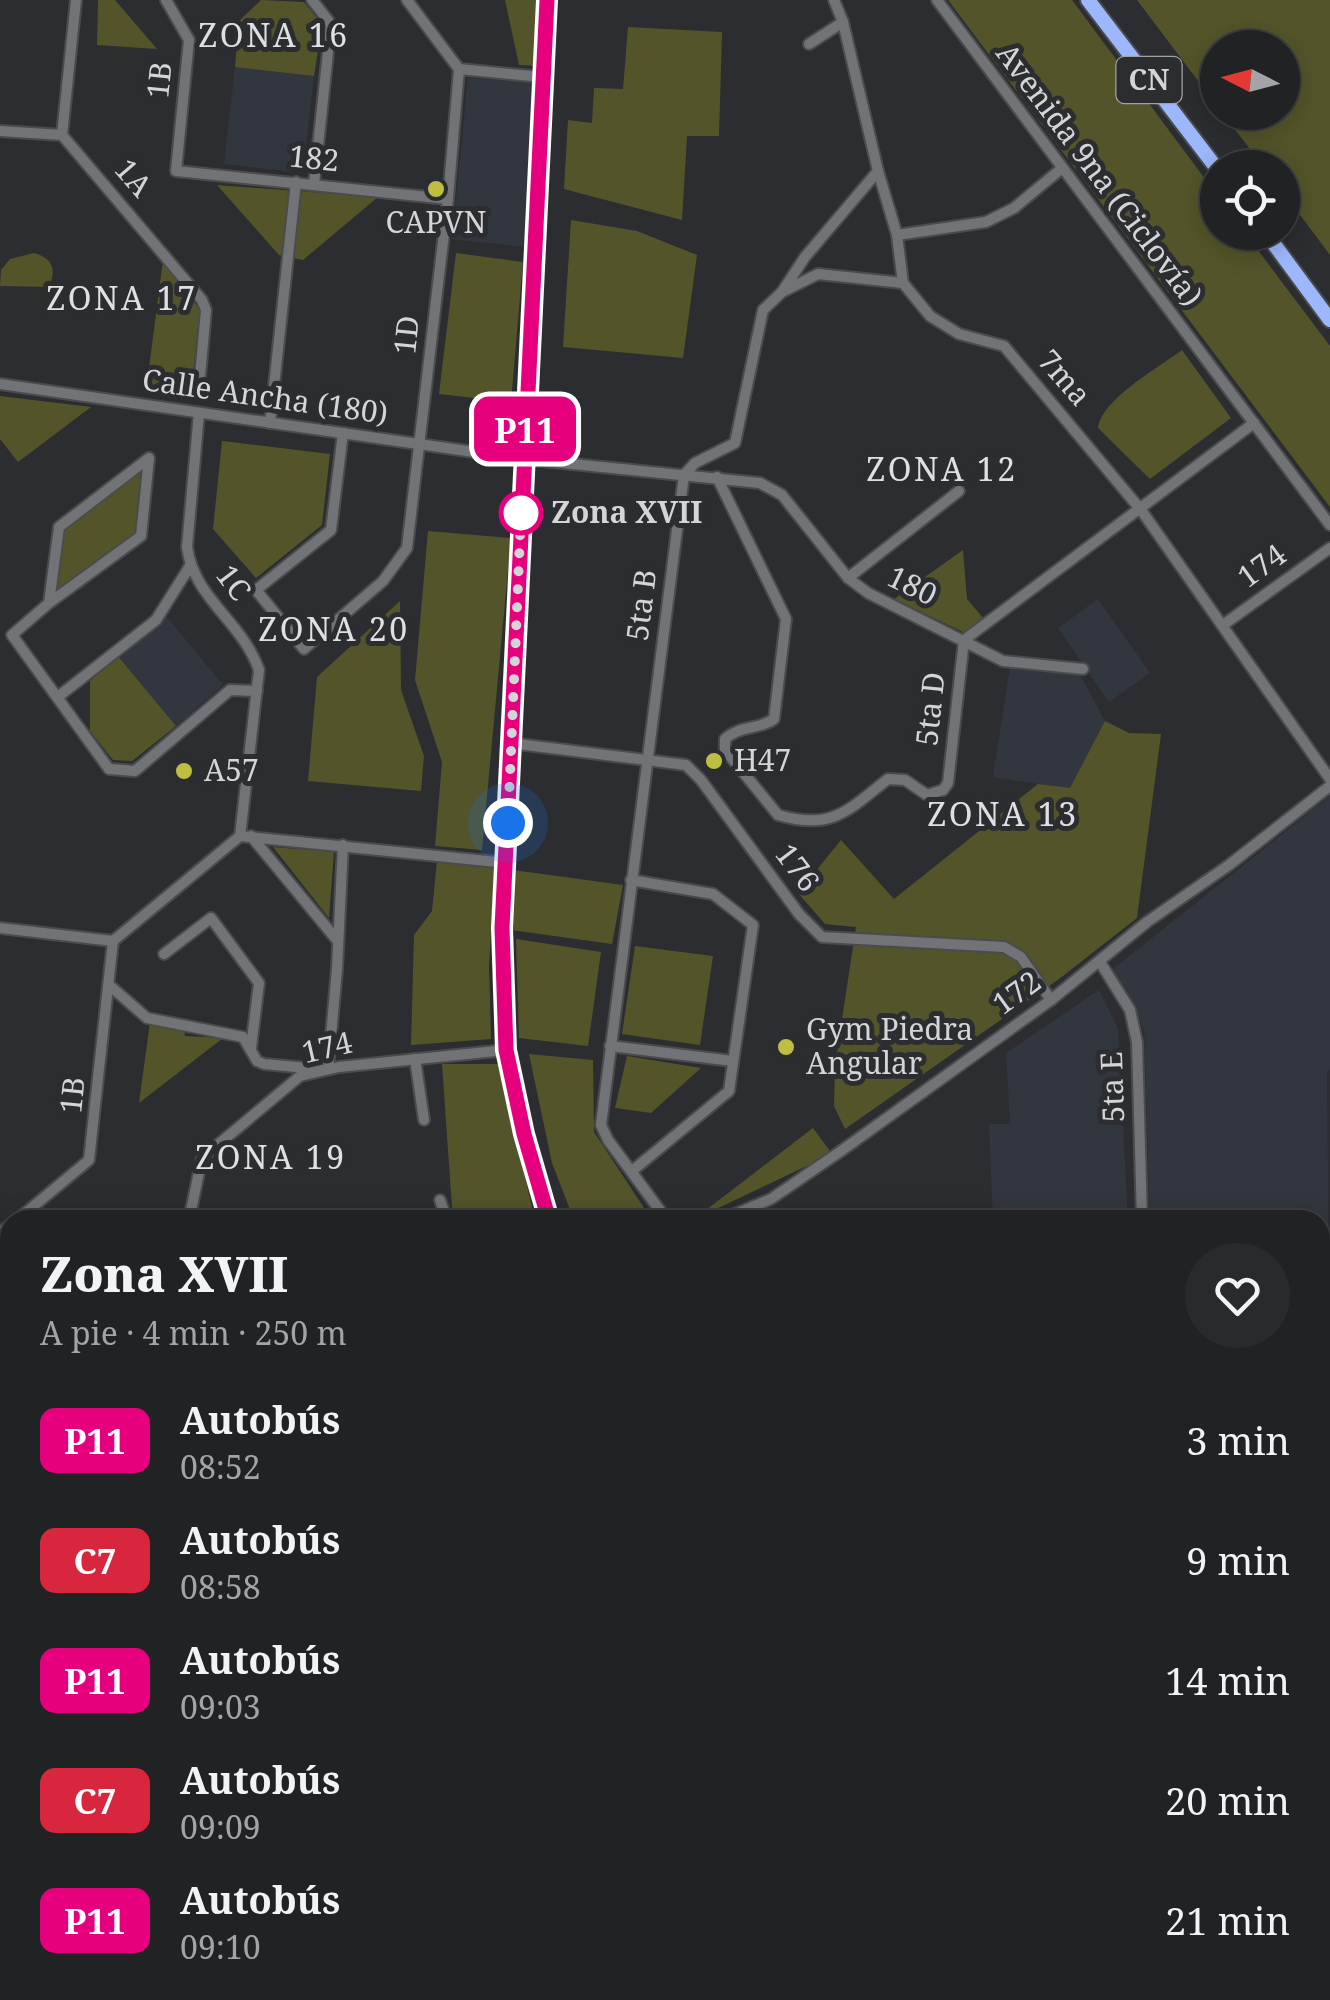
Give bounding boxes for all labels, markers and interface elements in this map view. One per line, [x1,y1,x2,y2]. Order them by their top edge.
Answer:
district label: ZONA 16 [198,13,350,56]
north arrow [1200,30,1300,130]
map controls [1200,30,1300,250]
street label: Avenida 9na (Ciclovía) [988,34,1213,314]
road number: CN [1116,57,1182,103]
street label: 1B [136,60,181,100]
street label: 182 [287,134,341,181]
street label: 1A [106,149,163,205]
button: locate [1200,150,1300,250]
marker: CAPVN [425,178,447,200]
place label: CAPVN [386,201,487,242]
district label: ZONA 17 [46,276,198,319]
street label: 1D [383,314,428,356]
street label: 7ma [1029,340,1101,414]
street label: Calle Ancha (180) [140,358,391,433]
line badge: P11 [468,396,582,462]
text: P11 [494,406,556,453]
district label: ZONA 12 [866,447,1018,490]
place label: Zona XVII [551,491,702,532]
marker: Zona XVII [500,492,542,534]
street label: 174 [1229,533,1294,596]
street label: 180 [881,555,944,614]
street label: 1C [207,556,261,608]
street label: 5ta B [616,567,665,643]
district label: ZONA 20 [258,607,410,650]
street label: 5ta D [905,670,954,748]
place label: H47 [734,739,791,780]
place label: A57 [204,749,259,790]
marker: H47 [703,750,725,772]
marker: A57 [173,760,195,782]
district label: ZONA 13 [927,792,1079,835]
your location [483,798,533,848]
street label: 176 [767,835,830,900]
street label: 172 [984,960,1049,1023]
place label: Gym Piedra Angular [806,1008,973,1083]
street label: 174 [298,1021,356,1072]
marker: Gym Piedra Angular [775,1036,797,1058]
street label: 5ta E [1090,1051,1133,1123]
street label: 1B [49,1075,94,1115]
district label: ZONA 19 [195,1135,347,1178]
text: Zona XVII [40,1241,288,1306]
button: heart [1185,1243,1290,1348]
text: A pie · 4 min · 250 m [40,1311,347,1354]
text: Autobús [180,1393,340,1445]
text: 3 min [1186,1414,1290,1466]
text: P11 [64,1417,126,1464]
text: 08:52 [180,1445,261,1488]
text: Autobús [180,1513,340,1565]
text: 9 min [1186,1534,1290,1586]
text: C7 [73,1537,117,1584]
text: 08:58 [180,1565,261,1608]
text: Autobús [180,1633,340,1685]
text: 14 min [1165,1654,1290,1706]
text: P11 [64,1657,126,1704]
text: 09:03 [180,1685,261,1728]
text: Autobús [180,1753,340,1805]
text: 20 min [1165,1774,1290,1826]
text: C7 [73,1777,117,1824]
text: 09:09 [180,1805,261,1848]
text: Autobús [180,1873,340,1925]
text: 21 min [1165,1894,1290,1946]
text: P11 [64,1897,126,1944]
text: 09:10 [180,1925,261,1968]

